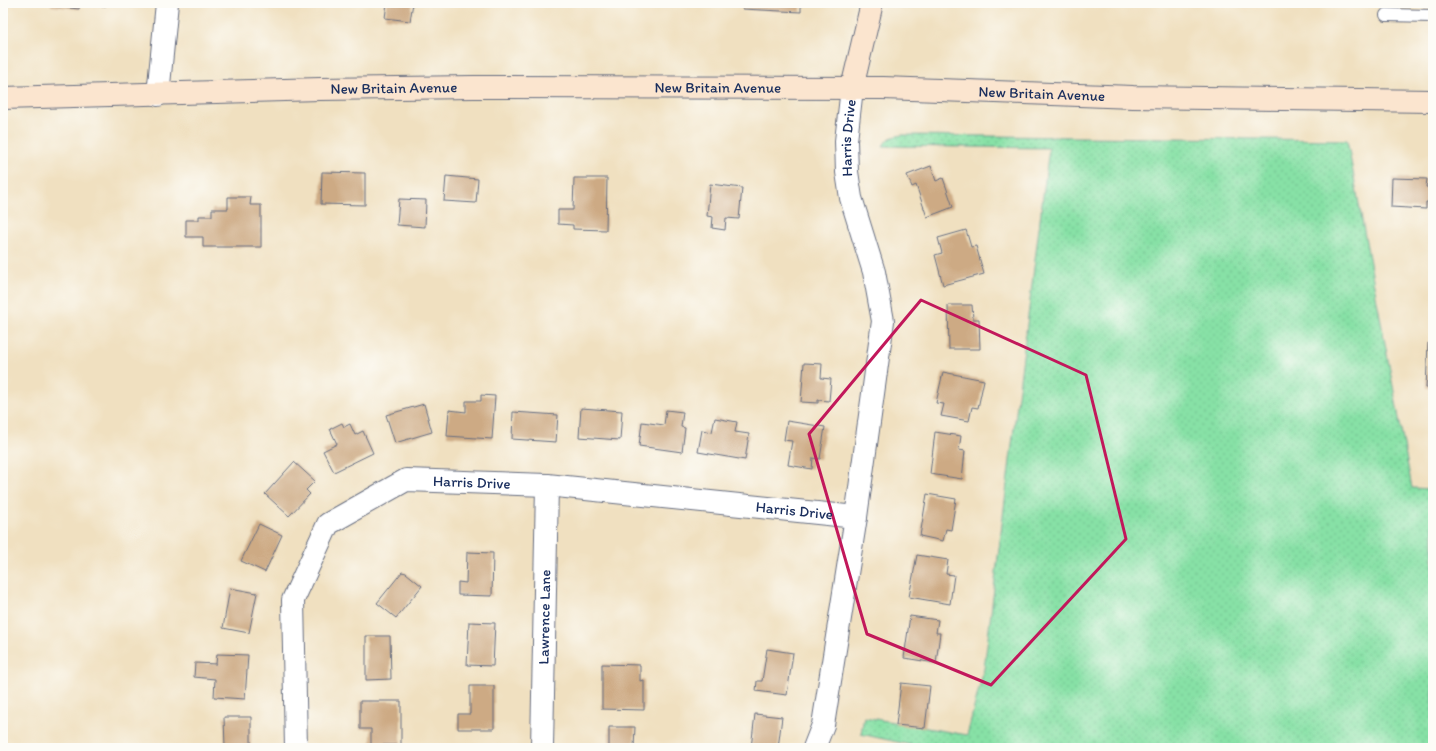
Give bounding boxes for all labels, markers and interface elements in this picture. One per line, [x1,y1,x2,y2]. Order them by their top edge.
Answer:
street label: New Britain Avenue [330,78,457,98]
street label: New Britain Avenue [654,78,781,97]
street label: New Britain Avenue [978,82,1105,105]
street label: Harris Drive [837,98,860,177]
street label: Harris Drive [433,472,511,493]
street label: Harris Drive [755,498,834,524]
street label: Lawrence Lane [535,569,554,665]

